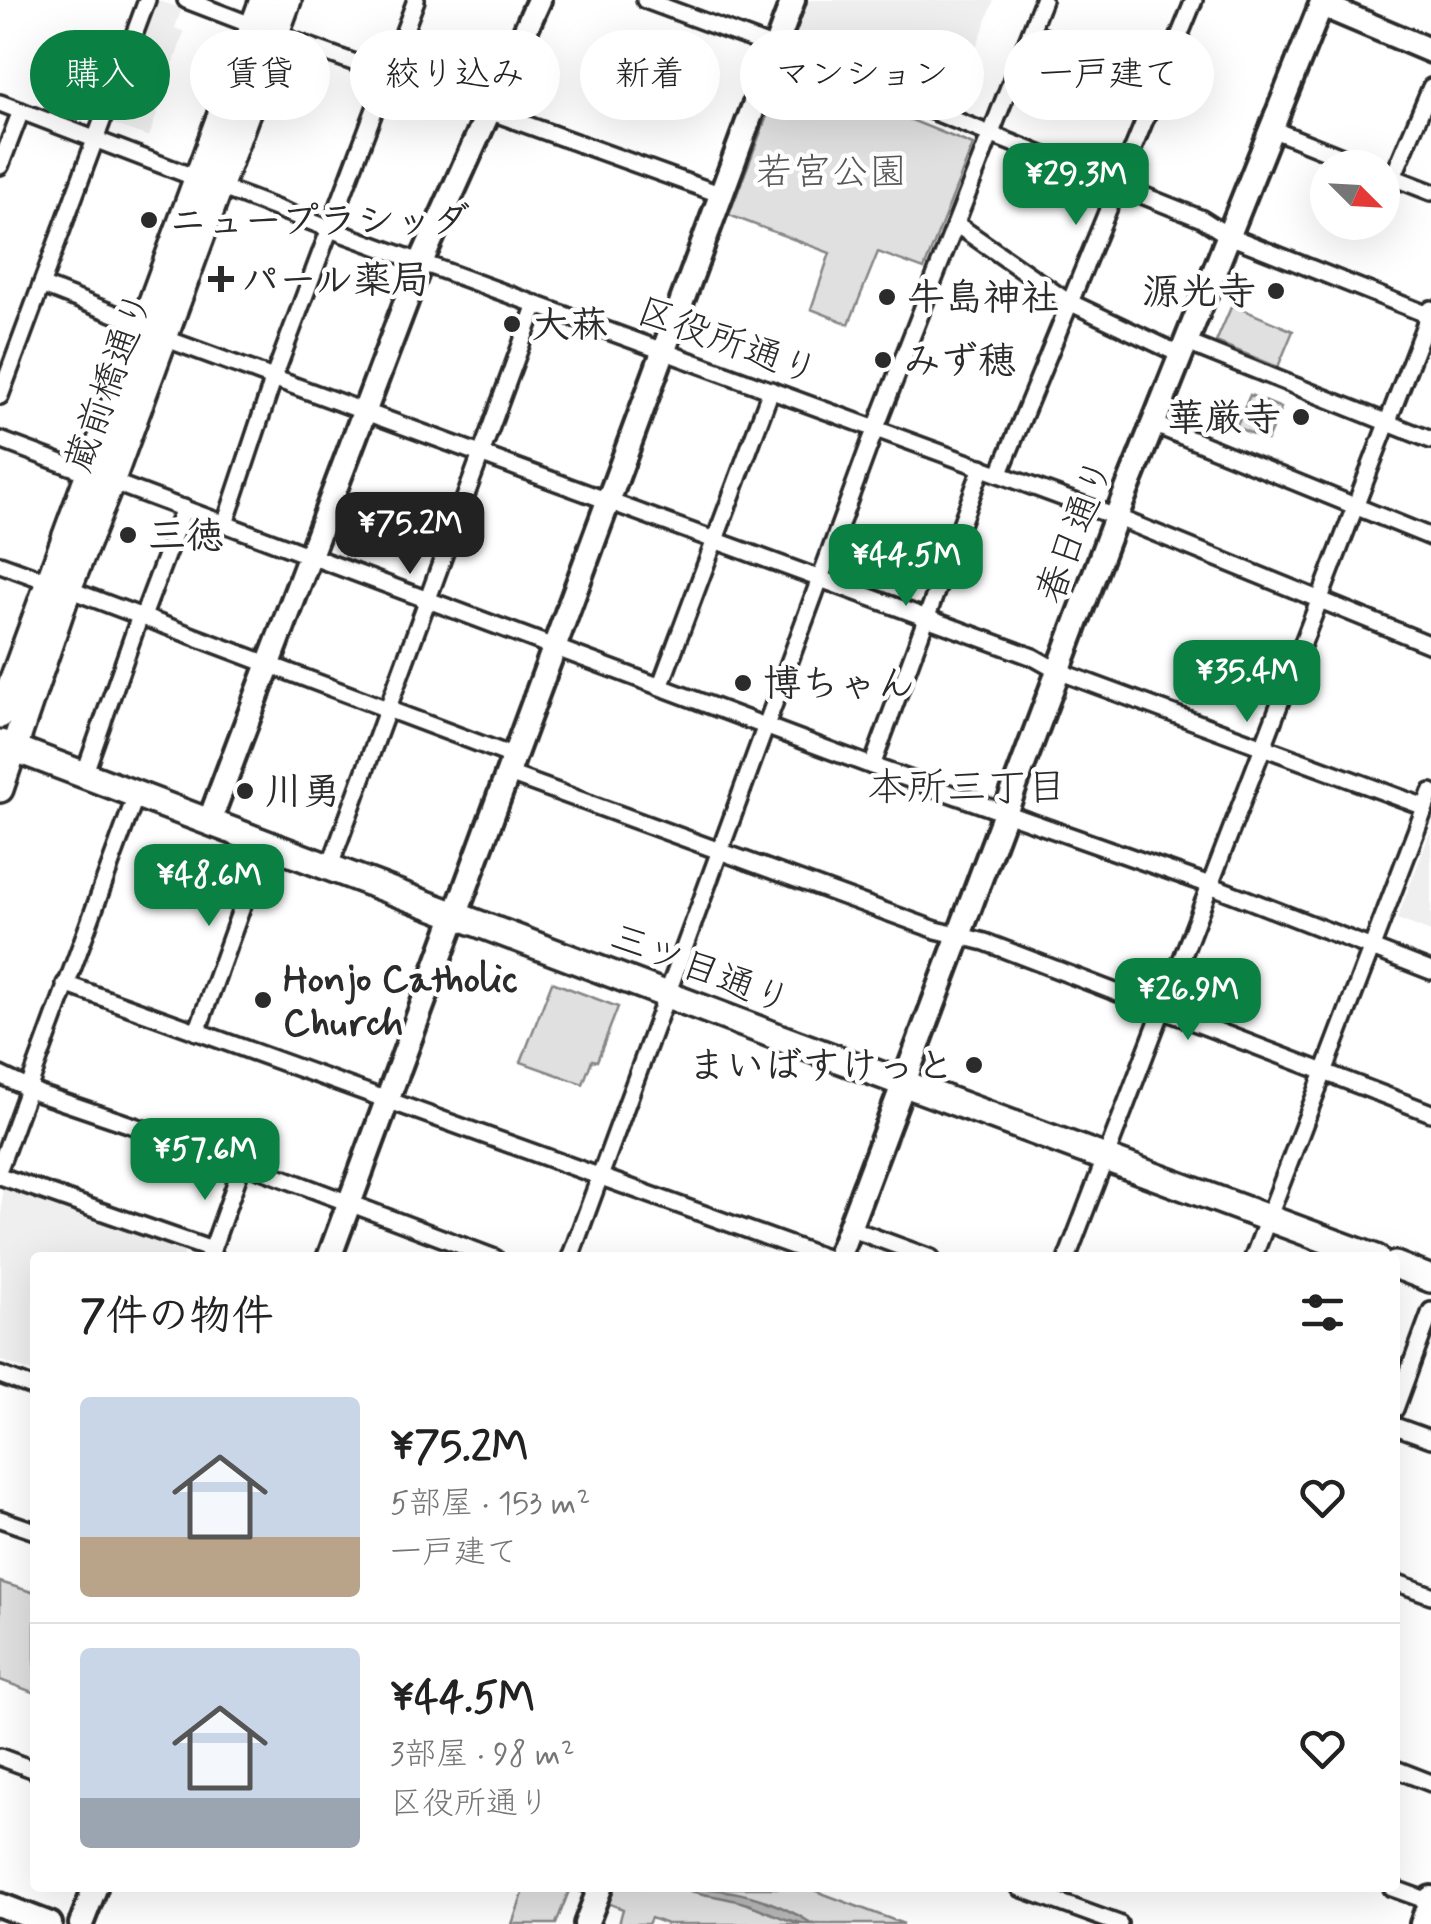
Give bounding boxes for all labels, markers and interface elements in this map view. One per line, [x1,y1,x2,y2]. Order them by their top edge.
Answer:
chip: 購入 [30,30,170,120]
chip: 賃貸 [190,30,330,120]
chip: 絞り込み [350,30,560,120]
chip: 新着 [580,30,720,120]
chip: マンション [740,30,984,120]
chip: 一戸建て [1004,30,1214,120]
pin: ¥29.3M [995,143,1157,228]
park label: 若宮公園 [755,149,907,198]
north arrow [1310,150,1400,240]
map controls [1310,150,1400,240]
text: ¥29.3M [1025,154,1127,196]
place label: ニュープラシッダ [169,198,470,247]
marker: ニュープラシッダ [138,209,160,231]
place label: パール薬局 [241,257,429,306]
marker: パール薬局 [210,268,232,290]
place label: 源光寺 [1142,269,1256,318]
place label: 牛島神社 [907,275,1059,324]
marker: 源光寺 [1265,280,1287,302]
street label: 蔵前橋通り [55,284,166,480]
marker: 牛島神社 [876,286,898,308]
street label: 区役所通り [629,287,825,398]
place label: 大菻 [532,302,608,351]
marker: 大菻 [501,313,523,335]
place label: みず穂 [903,338,1016,387]
marker: みず穂 [872,349,894,371]
place label: 華厳寺 [1167,395,1281,444]
marker: 華厳寺 [1290,406,1312,428]
street label: 春日通り [1026,451,1126,611]
pin: ¥75.2M [329,492,491,577]
text: ¥75.2M [357,503,463,545]
place label: 三徳 [148,513,224,562]
marker: 三徳 [117,524,139,546]
pin: ¥44.5M [825,524,987,609]
text: ¥44.5M [851,535,961,577]
pin: ¥35.4M [1166,640,1328,725]
text: ¥35.4M [1195,651,1299,693]
place label: 博ちゃん [763,661,915,710]
marker: 博ちゃん [732,672,754,694]
district label: 本所三丁目 [867,763,1067,815]
place label: 川勇 [265,769,341,818]
marker: 川勇 [234,780,256,802]
pin: ¥48.6M [128,844,290,929]
text: ¥48.6M [156,855,262,897]
street label: 三ツ目通り [603,913,798,1027]
place label: Honjo Catholic Church [283,956,518,1049]
pin: ¥26.9M [1107,958,1269,1043]
text: ¥26.9M [1137,969,1239,1011]
marker: Honjo Catholic Church [252,989,274,1011]
place label: まいばすけっと [688,1043,954,1092]
marker: まいばすけっと [963,1054,985,1076]
pin: ¥57.6M [124,1118,286,1203]
text: ¥57.6M [153,1129,257,1171]
icon: filters [1295,1285,1350,1340]
text: 7件の物件 [80,1290,274,1345]
text: ¥75.2M [390,1421,528,1476]
icon: home [160,1437,280,1557]
icon: heart [1295,1470,1350,1525]
text: 5部屋 · 153 m² [390,1483,591,1525]
text: 一戸建て [390,1532,518,1574]
text: ¥44.5M [390,1672,535,1727]
icon: home [160,1688,280,1808]
icon: heart [1295,1721,1350,1776]
text: 3部屋 · 98 m² [390,1734,575,1776]
text: 区役所通り [390,1783,550,1825]

